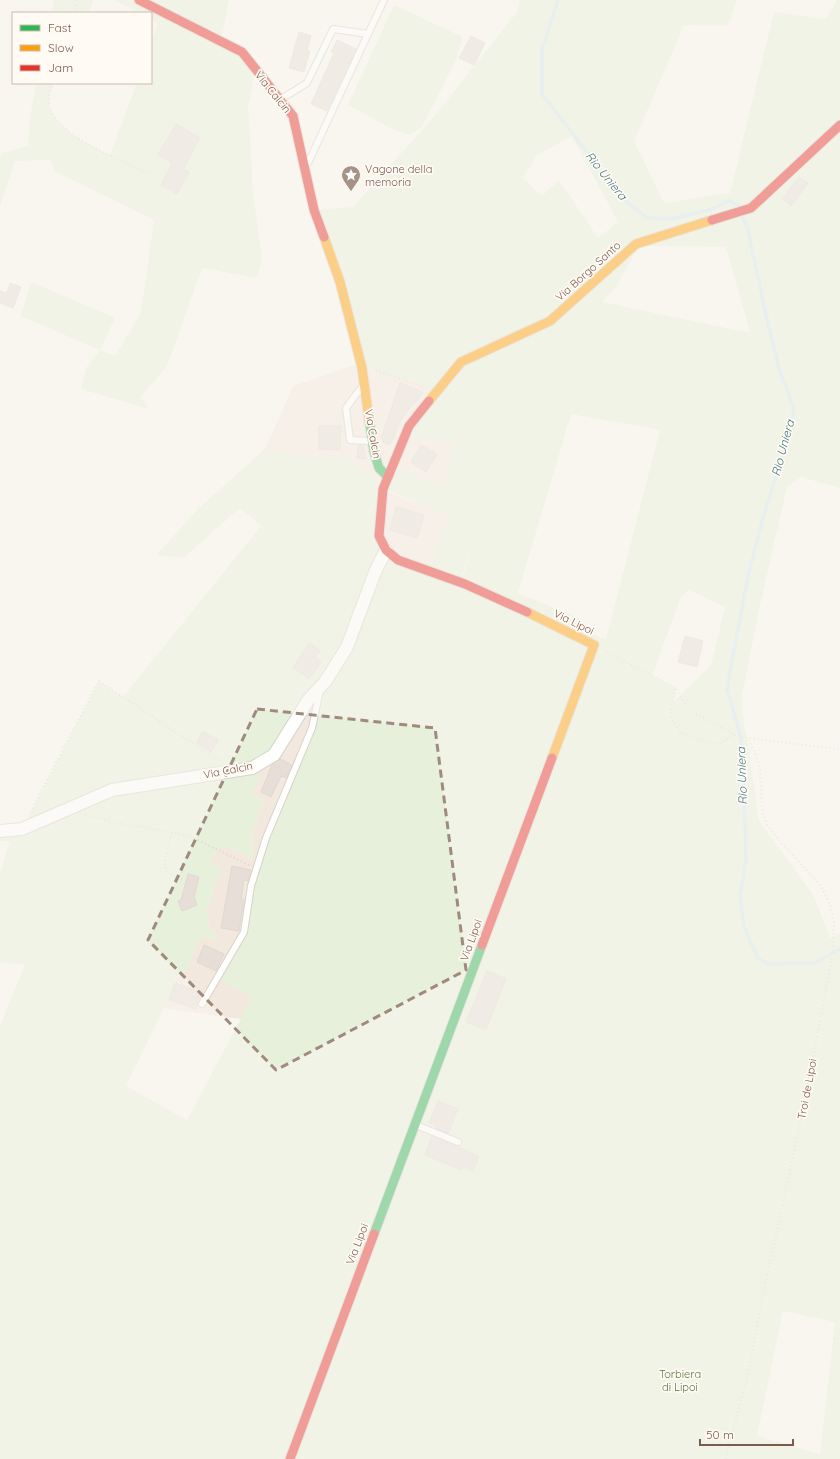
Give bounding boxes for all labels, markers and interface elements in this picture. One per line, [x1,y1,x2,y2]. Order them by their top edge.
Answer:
legend [12,12,152,84]
text: Fast [48,20,72,35]
text: Slow [48,40,74,55]
text: Jam [48,60,73,75]
street label: Via Calcin [252,68,294,116]
water label: Rio Uniera [582,149,631,203]
place label: Vagone della memoria [365,162,432,189]
place icon: Vagone della memoria [340,164,362,192]
street label: Via Borgo Santo [552,238,624,304]
street label: Via Calcin [362,408,384,460]
water label: Rio Uniera [768,417,797,478]
street label: Via Lipoi [552,606,596,638]
water label: Rio Uniera [733,746,750,805]
street label: Via Calcin [202,758,254,782]
street label: Via Lipoi [457,917,485,963]
street label: Troi de Lipoi [794,1057,820,1121]
street label: Via Lipoi [343,1221,371,1267]
park label: Torbiera di Lipoi [659,1367,701,1394]
scale bar [700,1421,793,1447]
text: 50 m [706,1427,734,1442]

